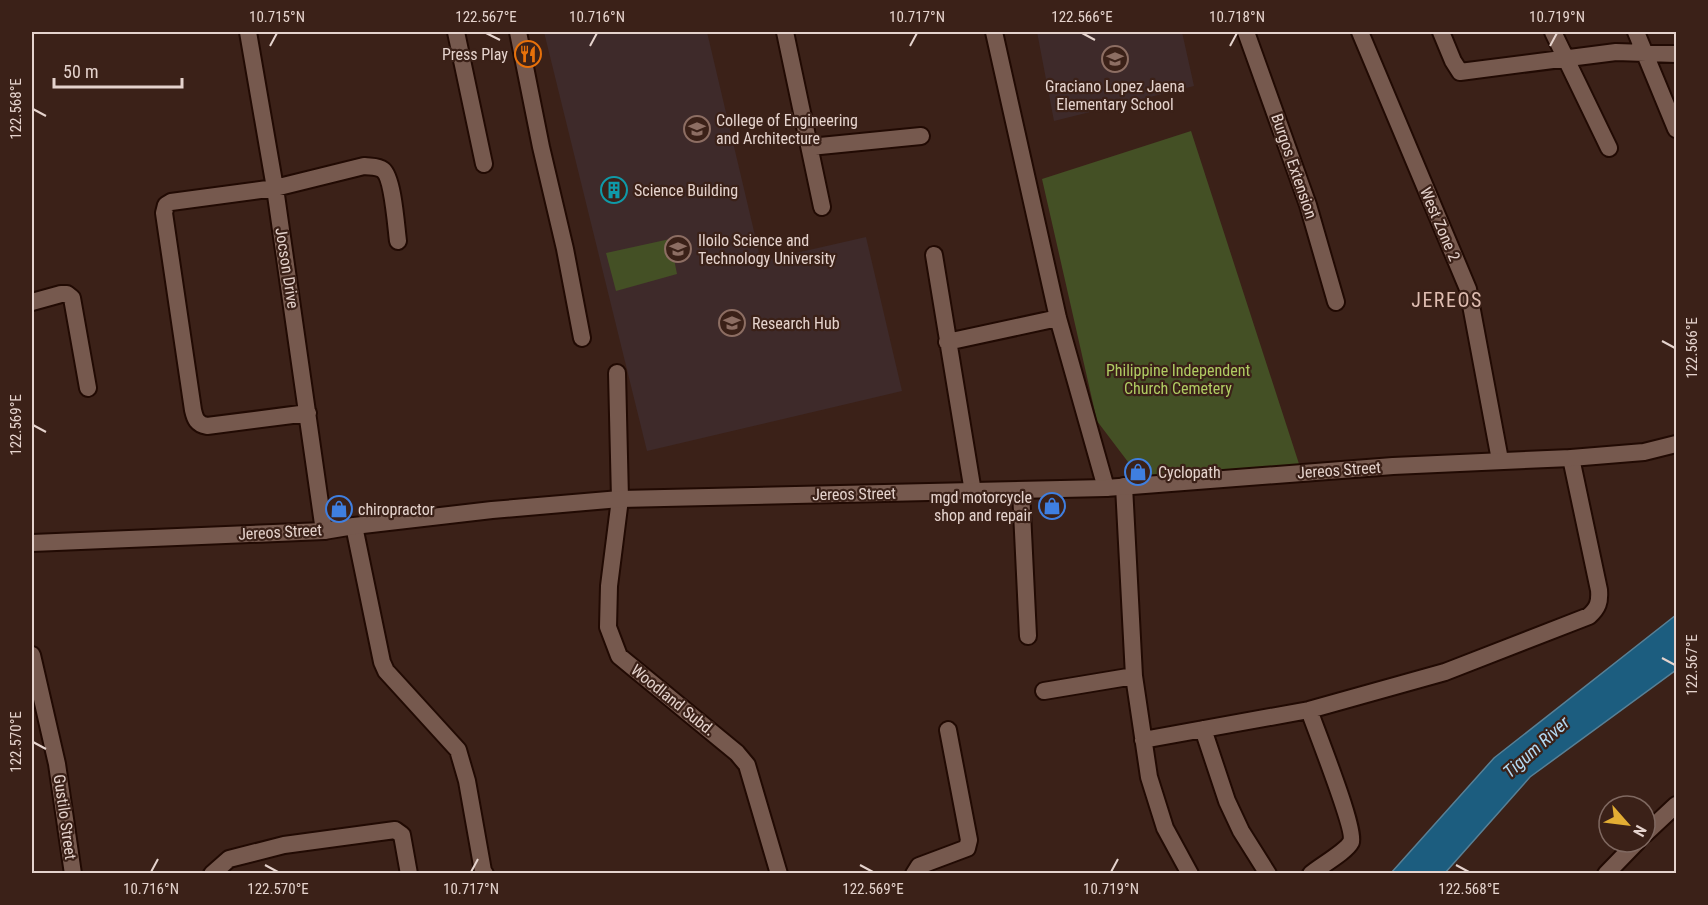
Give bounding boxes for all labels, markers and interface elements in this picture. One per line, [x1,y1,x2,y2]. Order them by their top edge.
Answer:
text: 10.715°N [249,8,305,26]
text: 122.567°E [455,8,517,26]
text: 10.716°N [569,8,625,26]
text: 10.717°N [889,8,945,26]
text: 122.566°E [1051,8,1113,26]
text: 10.718°N [1209,8,1265,26]
text: 10.719°N [1529,8,1585,26]
restaurant icon: Press Play [513,39,543,69]
school or university icon: Graciano Lopez Jaena Elementary School [1100,44,1130,74]
place label: Press Play [442,45,508,64]
scale bar [54,51,182,89]
text: 50 m [63,61,98,82]
place label: Graciano Lopez Jaena Elementary School [1045,77,1185,114]
text: 122.568°E [7,78,25,140]
place label: College of Engineering and Architecture [716,111,858,148]
street label: Burgos Extension [1267,111,1321,221]
school or university icon: College of Engineering and Architecture [682,114,712,144]
building icon: Science Building [599,175,629,205]
place label: Science Building [634,181,738,200]
street label: West Zone 2 [1416,184,1464,264]
street label: Jocson Drive [271,226,303,310]
place label: Iloilo Science and Technology University [698,231,836,268]
school or university icon: Iloilo Science and Technology University [663,234,693,264]
district label: JEREOS [1411,288,1483,312]
school or university icon: Research Hub [717,308,747,338]
place label: Research Hub [752,314,840,333]
text: 122.566°E [1683,317,1701,379]
park label: Philippine Independent Church Cemetery [1106,361,1250,398]
text: 122.569°E [7,394,25,456]
shop icon: Cyclopath [1123,457,1153,487]
street label: Jereos Street [1296,458,1382,482]
place label: Cyclopath [1158,463,1221,482]
street label: Jereos Street [812,484,896,504]
place label: mgd motorcycle shop and repair [931,488,1032,525]
shop icon: mgd motorcycle shop and repair [1037,491,1067,521]
shop icon: chiropractor [324,494,354,524]
place label: chiropractor [358,500,435,519]
street label: Jereos Street [238,520,323,544]
text: 122.567°E [1683,634,1701,696]
street label: Woodland Subd. [627,660,719,740]
text: 122.570°E [7,711,25,773]
water label: Tigum River [1499,711,1574,782]
street label: Gustilo Street [50,773,80,861]
north arrow [1597,794,1657,854]
text: N [1629,822,1650,840]
text: 10.716°N [123,880,179,898]
text: 122.570°E [247,880,309,898]
text: 10.717°N [443,880,499,898]
text: 122.569°E [842,880,904,898]
text: 10.719°N [1083,880,1139,898]
text: 122.568°E [1438,880,1500,898]

